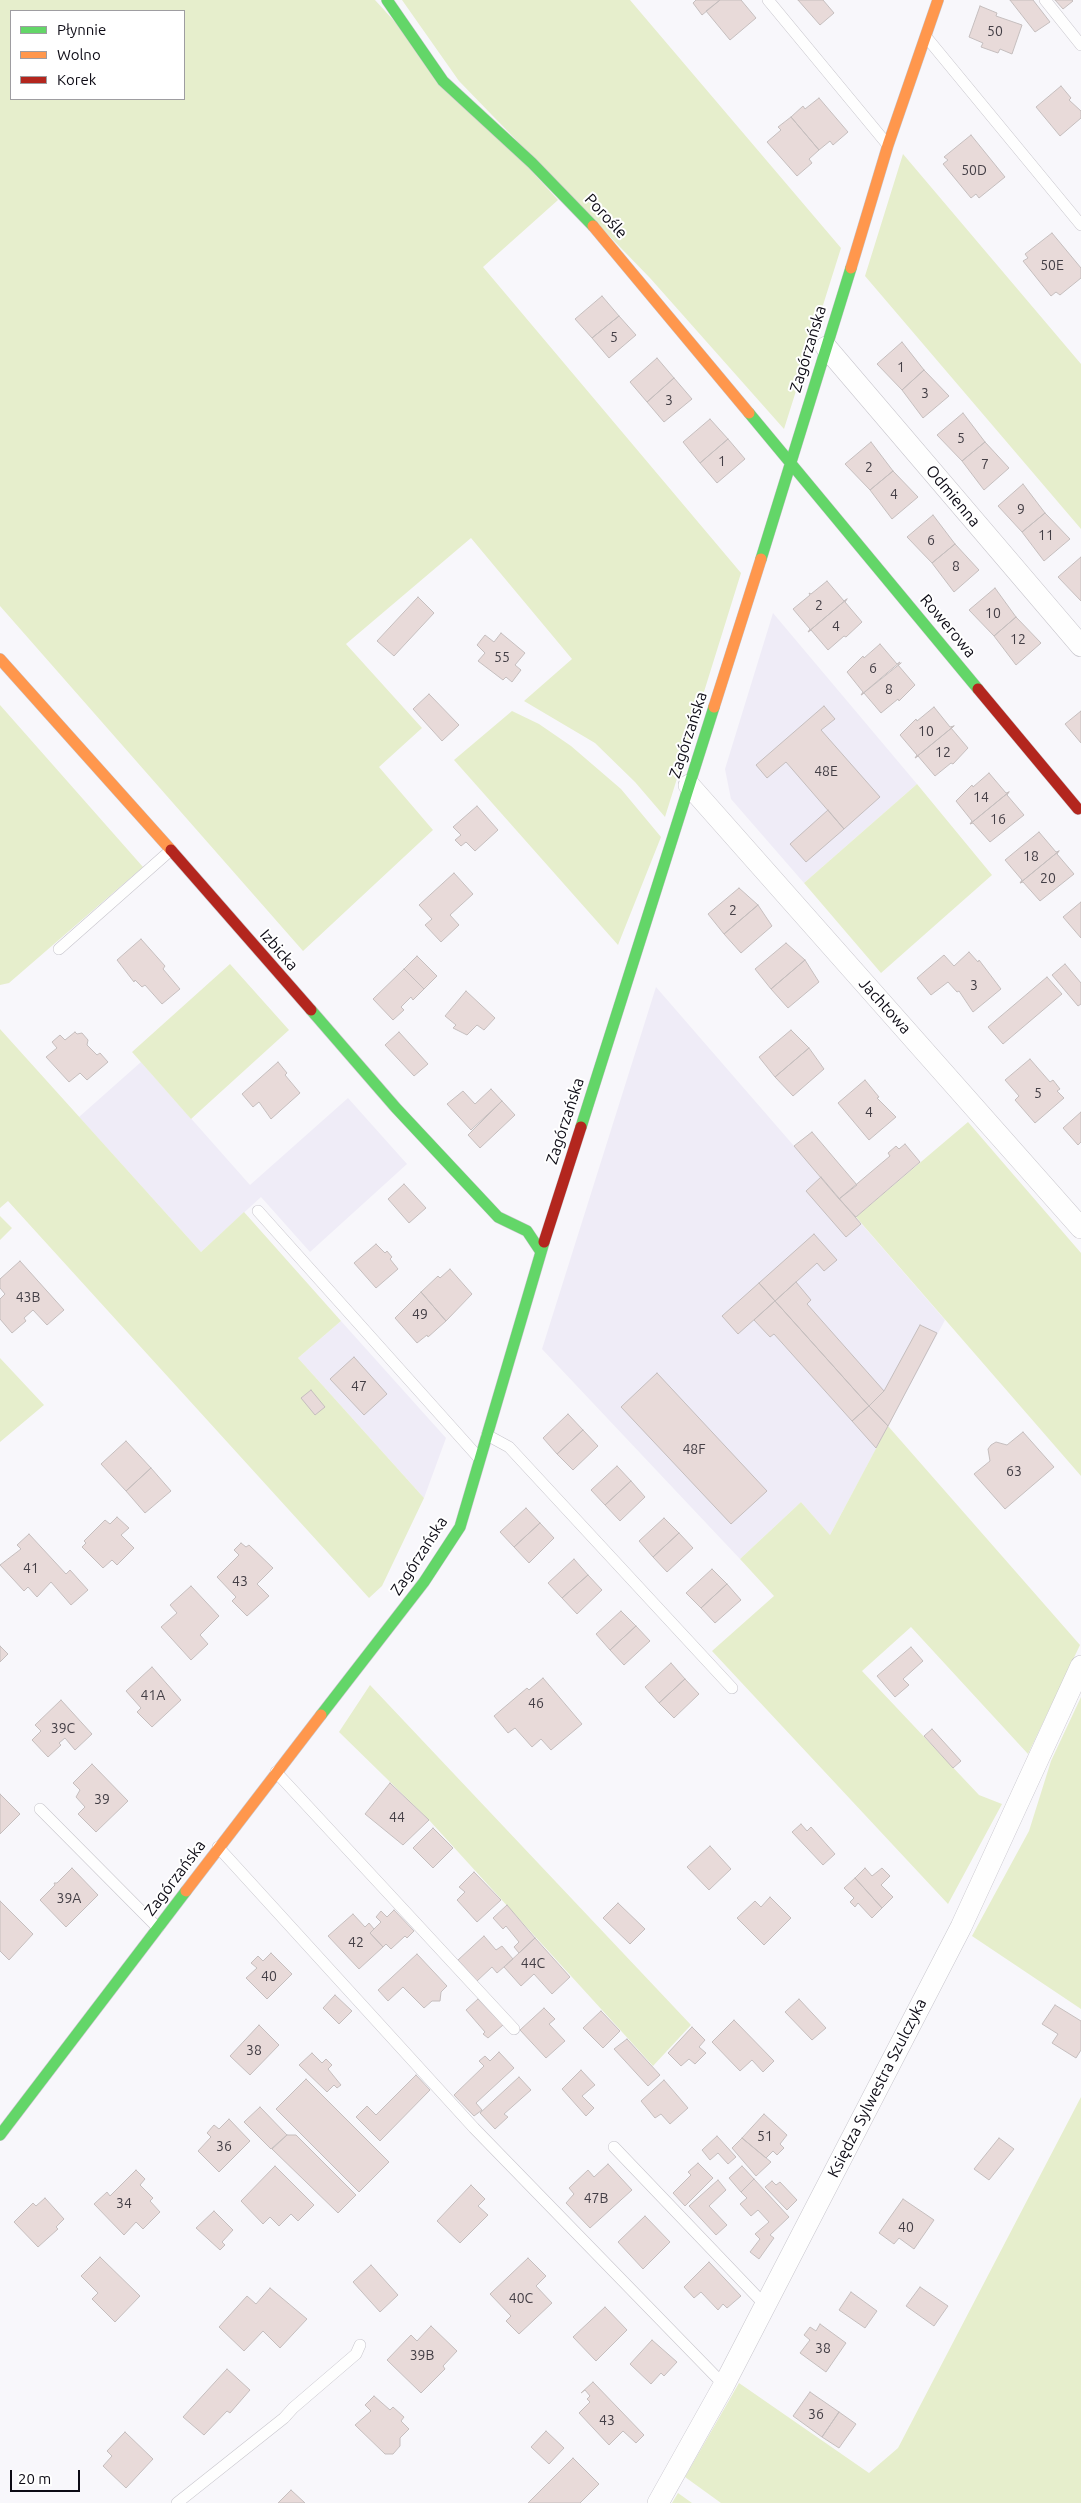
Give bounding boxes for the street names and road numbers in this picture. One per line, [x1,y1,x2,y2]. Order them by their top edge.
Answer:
street label: Porośle [581,190,631,242]
street label: Zagórzańska [786,303,830,395]
street label: Odmienna [922,461,984,531]
street label: Rowerowa [916,591,980,661]
street label: Zagórzańska [665,689,711,781]
street label: Izbicka [256,925,302,975]
street label: Jachtowa [855,974,915,1038]
street label: Zagórzańska [542,1075,588,1167]
street label: Zagórzańska [386,1513,452,1599]
street label: Zagórzańska [140,1836,210,1920]
street label: Księdza Sylwestra Szulczyka [823,1995,931,2181]

